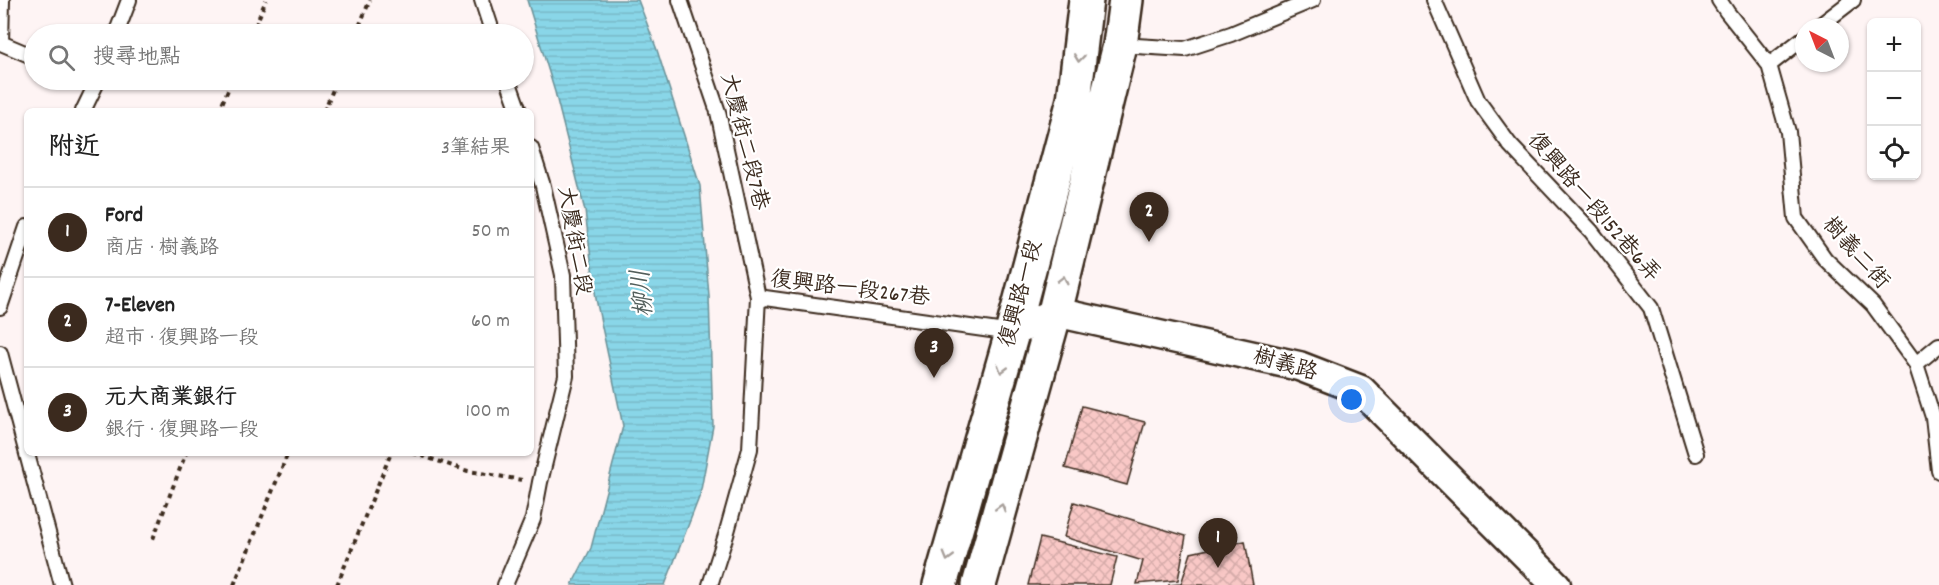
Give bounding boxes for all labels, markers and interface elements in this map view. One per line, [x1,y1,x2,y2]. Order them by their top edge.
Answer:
north arrow [1795,18,1849,72]
map controls [1867,18,1921,180]
button: + [1867,18,1921,72]
search box [24,24,534,90]
icon: search [45,41,78,74]
text: 搜尋地點 [93,43,181,74]
one-way arrow [1073,54,1086,63]
street label: 大慶街二段7巷 [711,70,775,214]
button: − [1867,72,1921,126]
street label: 復興路一段152巷6弄 [1519,126,1667,290]
button: locate [1867,126,1921,180]
text: 附近 [48,130,100,167]
text: 3筆結果 [441,135,510,163]
street label: 大慶街二段 [548,184,598,298]
pin: 2 [1130,192,1168,242]
text: Ford [105,201,143,232]
street label: 樹義二街 [1814,211,1896,297]
text: 1 [65,218,70,246]
text: 50 m [472,218,510,246]
text: 商店 · 樹義路 [105,235,219,263]
street label: 復興路一段 [993,237,1051,351]
street label: 復興路一段267巷 [768,265,932,315]
water label: 柳川 [625,267,663,318]
one-way arrow [1056,275,1069,285]
text: 7-Eleven [105,291,175,322]
text: 2 [63,308,72,336]
text: 60 m [471,308,510,336]
text: 超市 · 復興路一段 [105,325,259,353]
pin: 3 [914,328,954,378]
street label: 樹義路 [1249,342,1321,390]
one-way arrow [997,363,1009,374]
text: 元大商業銀行 [105,383,237,414]
your location [1337,385,1366,414]
text: 3 [63,398,72,426]
text: 100 m [466,398,510,426]
text: 銀行 · 復興路一段 [105,417,259,445]
one-way arrow [993,504,1006,514]
pin: 1 [1198,518,1238,568]
one-way arrow [943,551,955,562]

